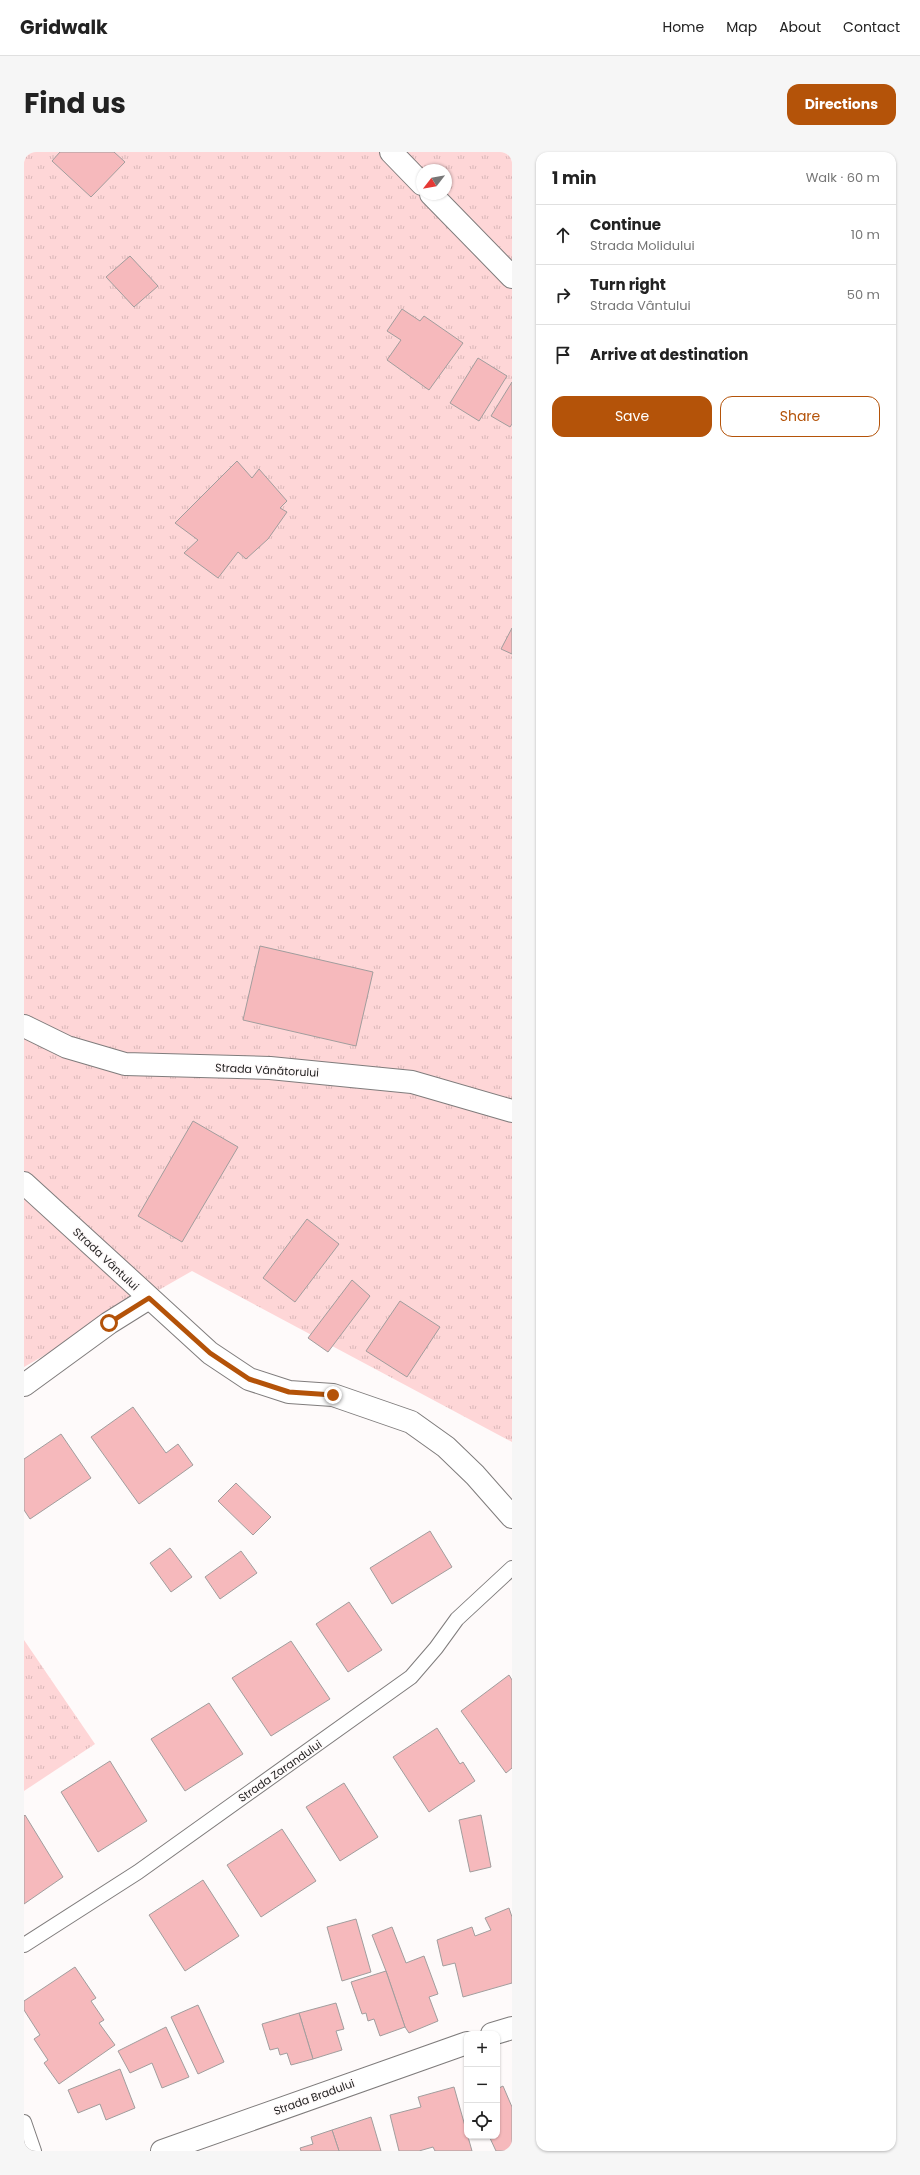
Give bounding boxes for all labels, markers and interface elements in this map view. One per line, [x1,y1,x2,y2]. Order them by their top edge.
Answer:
text: Gridwalk [20,14,108,41]
text: Home [662,17,704,37]
text: Map [726,17,757,37]
text: About [779,17,821,37]
text: Contact [843,17,900,37]
text: Find us [24,84,126,123]
button: Directions [787,84,896,125]
north arrow [416,164,452,200]
text: 1 min [552,166,596,190]
text: Walk · 60 m [806,168,880,187]
text: Continue [590,214,661,235]
icon: ahead [552,224,574,246]
text: 10 m [851,225,880,244]
text: Strada Molidului [590,236,695,255]
text: Turn right [590,274,666,295]
icon: right [552,284,574,306]
text: 50 m [847,285,880,304]
text: Strada Vântului [590,296,691,315]
icon: arrive [552,344,574,366]
text: Arrive at destination [590,344,748,365]
button: Save [552,396,712,437]
button: Share [720,396,880,437]
street label: Strada Vânătorului [215,1059,320,1081]
street label: Strada Vântului [69,1224,143,1294]
route start [100,1314,118,1332]
route end [324,1386,342,1404]
street label: Strada Zarandului [235,1736,325,1806]
map controls [464,2031,500,2139]
button: + [464,2031,500,2067]
button: − [464,2067,500,2103]
street label: Strada Bradului [271,2075,357,2119]
button: locate [464,2103,500,2139]

